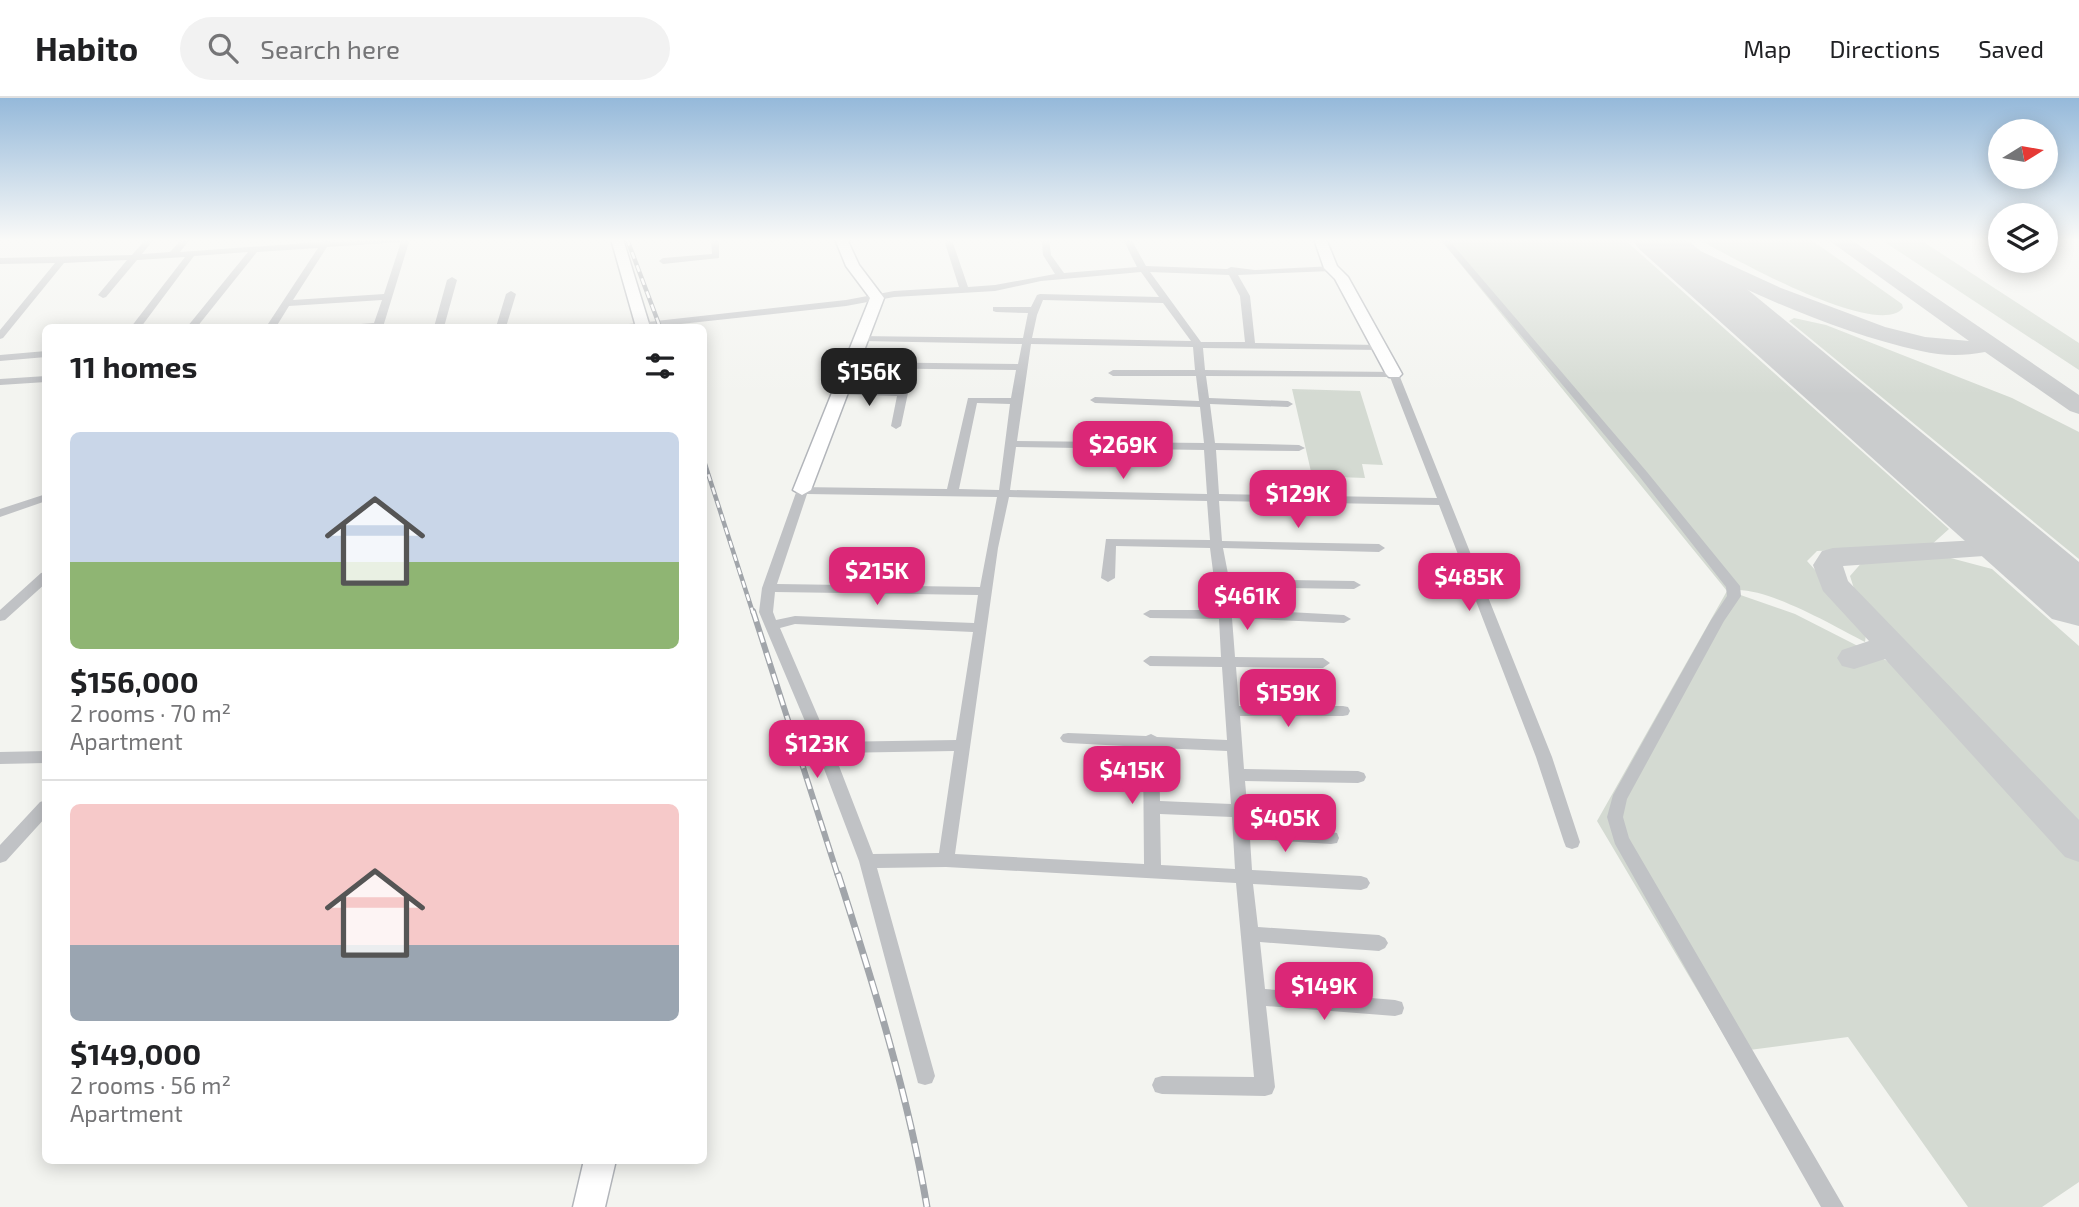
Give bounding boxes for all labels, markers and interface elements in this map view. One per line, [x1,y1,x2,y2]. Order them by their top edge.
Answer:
search box [180,17,670,80]
text: Habito [35,28,138,68]
icon: search [204,29,242,67]
text: Search here [260,33,400,64]
text: Map [1743,34,1791,63]
text: Directions [1829,34,1940,63]
text: Saved [1978,34,2044,63]
north arrow [1988,119,2058,189]
map controls [1988,119,2058,273]
button: layers [1988,203,2058,273]
icon: filters [641,347,679,385]
text: 11 homes [70,348,197,384]
pin: $156K [820,348,918,408]
text: $156K [837,357,901,385]
pin: $269K [1074,422,1172,481]
text: $269K [1089,430,1157,458]
pin: $129K [1249,470,1347,530]
icon: home [312,478,438,604]
text: $129K [1266,479,1330,507]
pin: $215K [828,547,926,607]
pin: $485K [1420,554,1518,613]
text: $215K [845,556,909,584]
text: $485K [1434,562,1504,590]
pin: $461K [1198,573,1296,632]
text: $461K [1214,581,1280,609]
text: $156,000 [70,663,199,699]
pin: $159K [1239,670,1337,729]
text: $159K [1256,678,1320,706]
text: 2 rooms · 70 m² [70,699,231,727]
pin: $123K [768,720,866,780]
text: Apartment [70,727,183,755]
text: $123K [785,729,849,757]
pin: $415K [1083,746,1181,806]
text: $415K [1099,755,1165,783]
pin: $405K [1236,794,1334,854]
text: $405K [1250,803,1320,831]
icon: home [312,850,438,976]
pin: $149K [1275,962,1373,1022]
text: $149K [1291,971,1357,999]
text: $149,000 [70,1035,201,1071]
text: 2 rooms · 56 m² [70,1071,231,1099]
text: Apartment [70,1099,183,1127]

